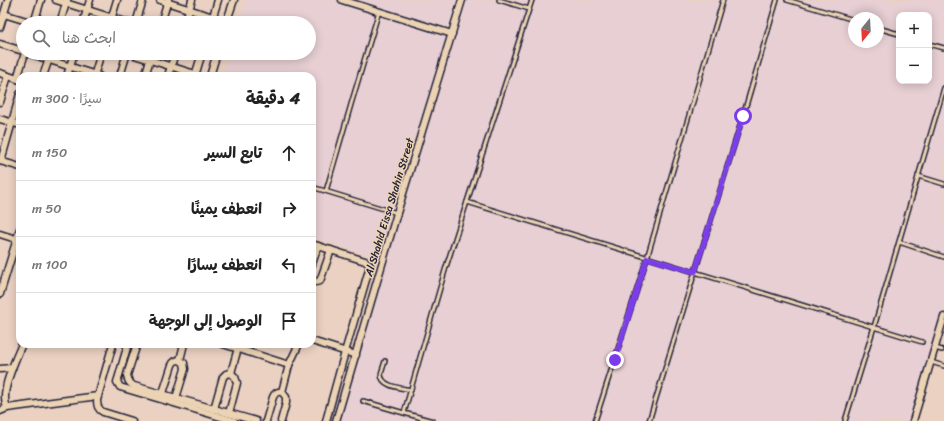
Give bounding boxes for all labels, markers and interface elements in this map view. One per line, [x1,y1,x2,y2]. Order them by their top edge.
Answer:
north arrow [848,12,884,48]
map controls [896,12,932,84]
button: + [896,12,932,48]
search box [16,16,316,60]
text: ابحث هنا [62,25,116,51]
icon: search [30,27,52,49]
button: − [896,48,932,84]
text: 4 دقيقة [246,83,300,113]
text: سيرًا · 300 m [32,87,102,110]
route start [734,107,752,125]
street label: Al Shahid Eissa Shahin Street [359,135,420,280]
text: تابع السير [205,140,262,166]
text: 150 m [32,141,67,164]
icon: ahead [278,142,300,164]
text: انعطف يمينًا [191,196,262,222]
text: 50 m [32,197,62,220]
icon: right [278,198,300,220]
text: انعطف يسارًا [187,252,262,278]
text: 100 m [32,253,67,276]
icon: left [278,254,300,276]
text: الوصول إلى الوجهة [149,308,262,334]
icon: arrive [278,310,300,332]
route end [606,351,624,369]

